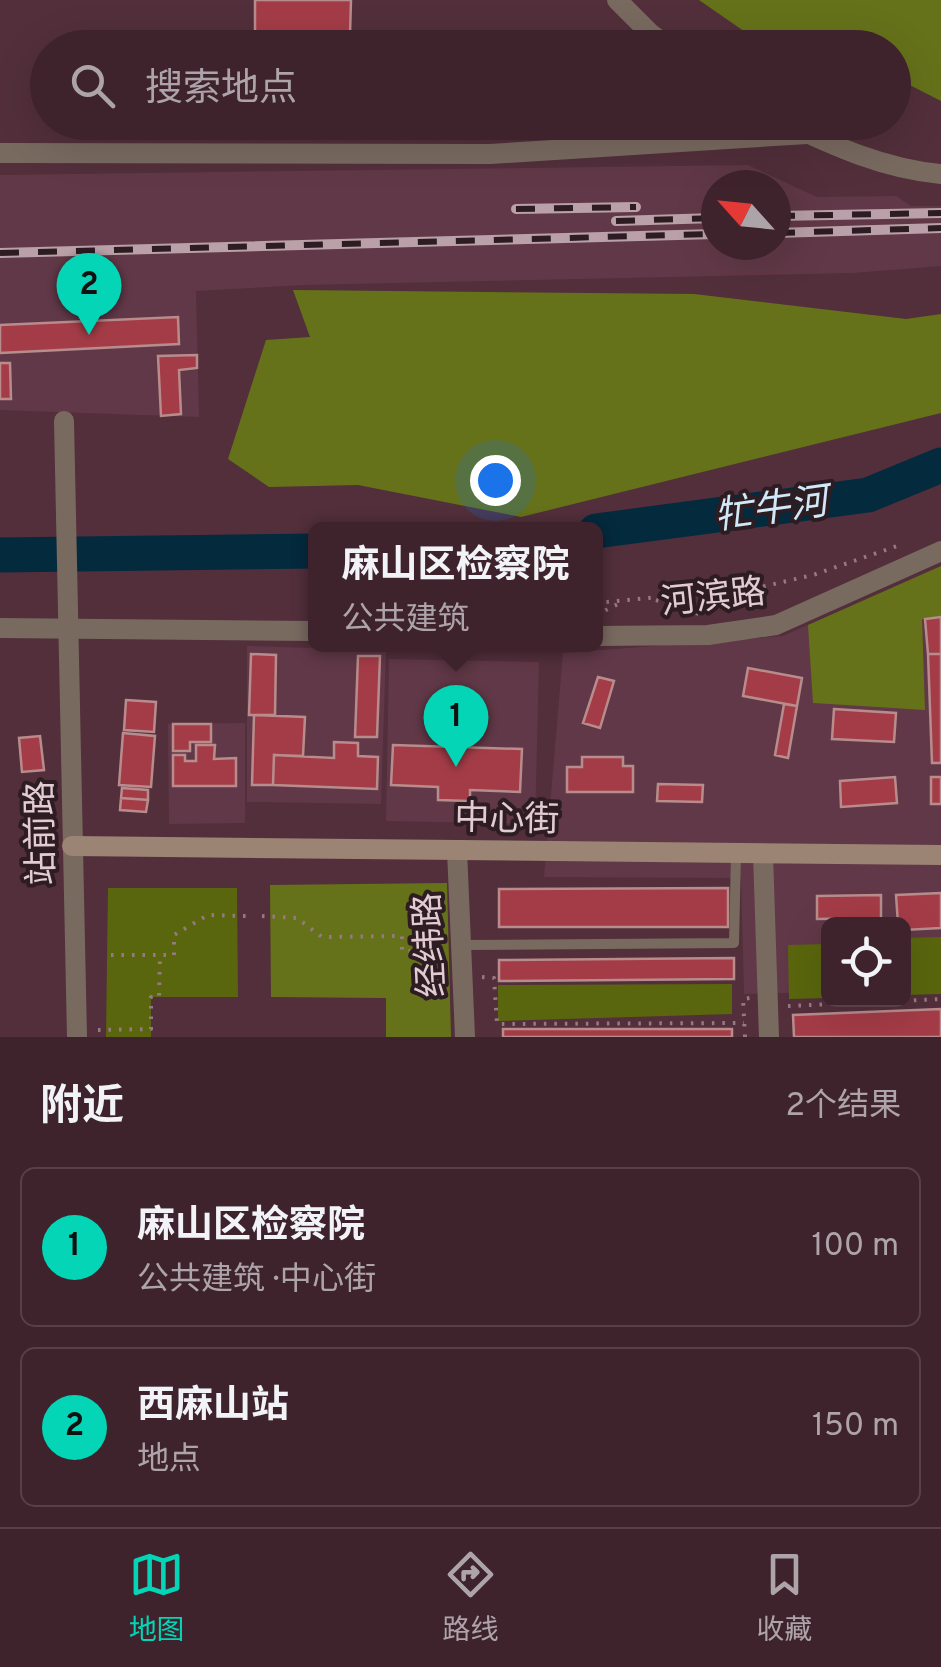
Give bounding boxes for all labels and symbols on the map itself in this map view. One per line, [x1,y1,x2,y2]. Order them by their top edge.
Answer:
north arrow [701,170,791,260]
pin: 2 [56,252,122,335]
your location [470,455,521,506]
water label: 牤牛河 [712,478,838,544]
street label: 河滨路 [659,572,768,626]
pin: 1 [424,684,488,767]
street label: 站前路 [20,780,66,886]
street label: 中心街 [454,798,560,844]
street label: 经纬路 [407,891,457,998]

